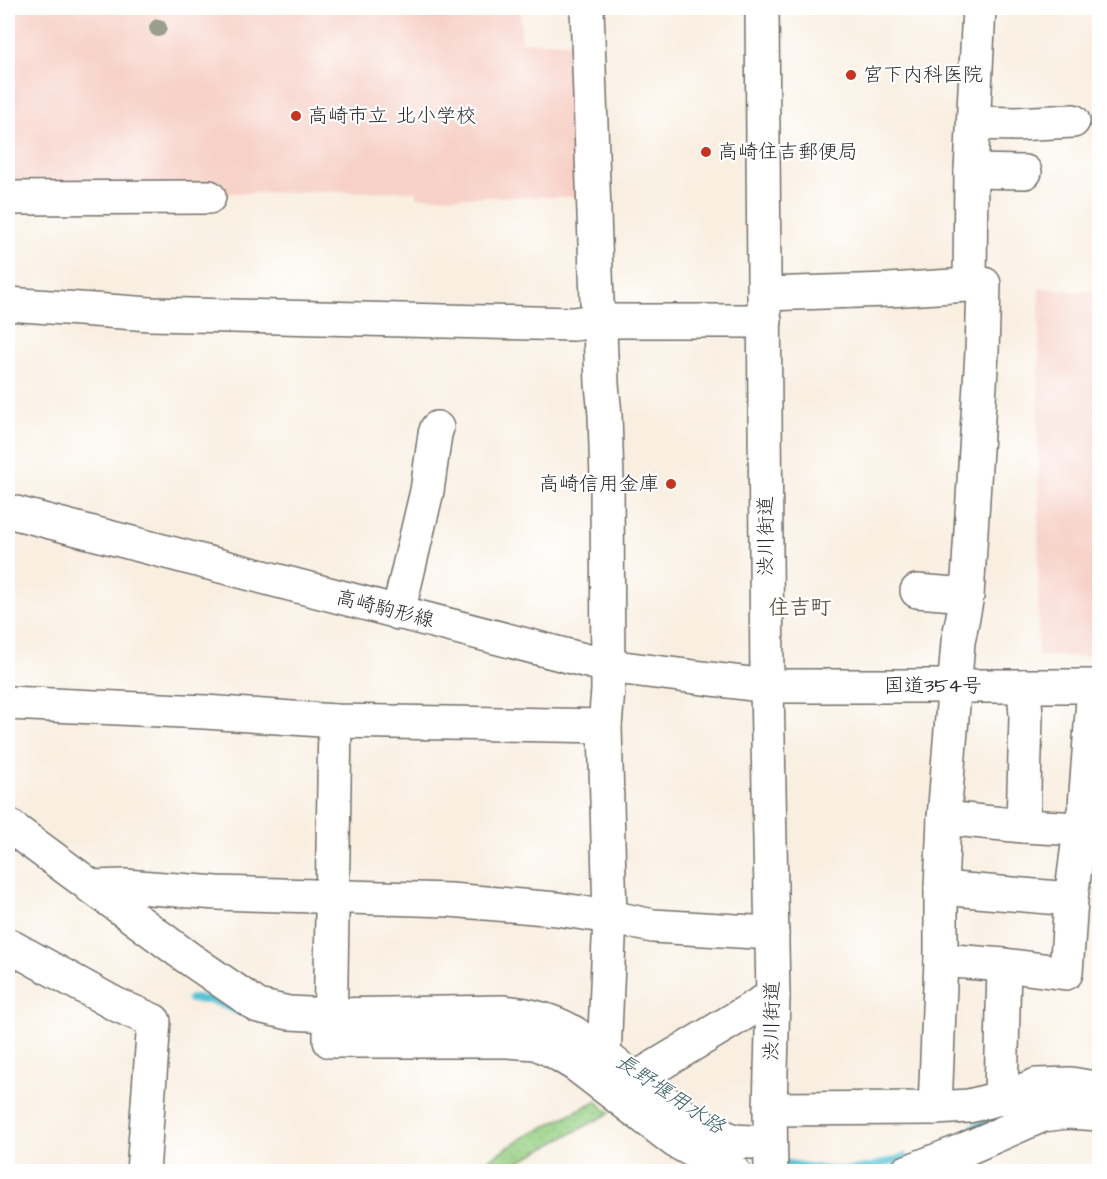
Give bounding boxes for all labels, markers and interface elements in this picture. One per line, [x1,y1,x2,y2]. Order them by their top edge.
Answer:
place label: 宮下内科医院 [863,61,983,89]
marker: 宮下内科医院 [844,68,858,82]
place label: 高崎市立 北小学校 [308,102,476,130]
marker: 高崎市立 北小学校 [289,109,303,123]
place label: 高崎住吉郵便局 [718,138,858,166]
marker: 高崎住吉郵便局 [699,145,713,159]
place label: 高崎信用金庫 [539,470,659,498]
marker: 高崎信用金庫 [664,477,678,491]
street label: 渋川街道 [752,496,780,576]
street label: 高崎駒形線 [333,583,437,635]
district label: 住吉町 [769,593,832,622]
street label: 国道354号 [884,672,982,700]
street label: 渋川街道 [757,981,787,1061]
water label: 長野堰用水路 [610,1047,731,1142]

